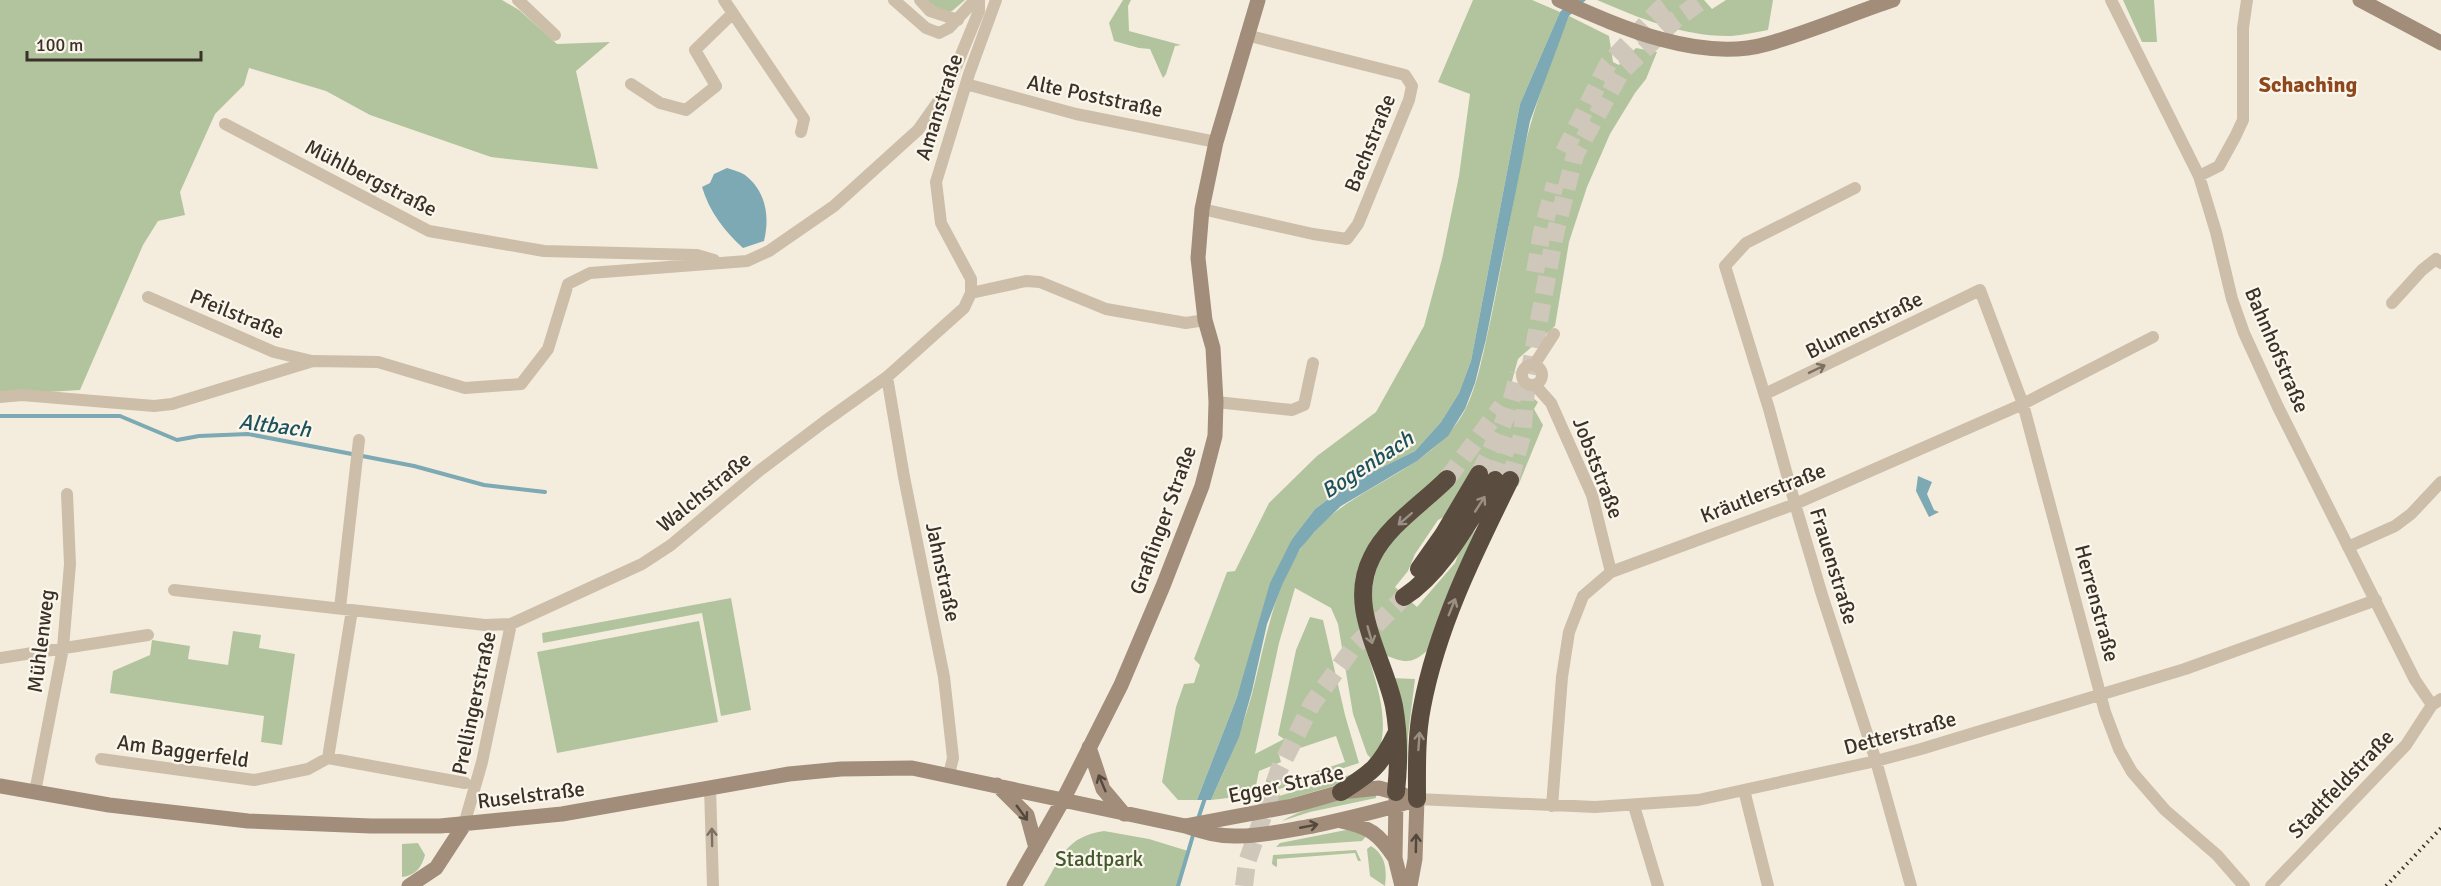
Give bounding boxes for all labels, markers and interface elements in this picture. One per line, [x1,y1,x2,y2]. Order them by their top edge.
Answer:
scale bar [27,24,201,62]
text: 100 m [36,34,83,56]
street label: Amanstraße [910,51,968,163]
street label: Alte Poststraße [1025,69,1165,123]
district label: Schaching [2259,71,2357,98]
street label: Bachstraße [1339,90,1401,196]
street label: Mühlbergstraße [301,134,441,222]
street label: Pfeilstraße [186,283,288,345]
street label: Bahnhofstraße [2239,283,2315,417]
street label: Blumenstraße [1801,285,1927,365]
one-way arrow [1808,362,1826,374]
water label: Altbach [238,408,313,443]
street label: Jobststraße [1567,414,1629,522]
water label: Bogenbach [1316,424,1419,504]
street label: Graflinger Straße [1124,442,1202,598]
street label: Walchstraße [652,446,756,538]
street label: Kräutlerstraße [1697,457,1829,529]
one-way arrow [1474,496,1486,513]
street label: Frauenstraße [1804,505,1864,627]
one-way arrow [1398,512,1413,526]
street label: Jahnstraße [920,520,966,624]
street label: Herrenstraße [2069,542,2125,664]
street label: Mühlenweg [22,588,60,694]
one-way arrow [1447,599,1458,617]
one-way arrow [1365,625,1376,644]
street label: Prellingerstraße [446,629,502,777]
street label: Detterstraße [1841,706,1959,760]
street label: Stadtfeldstraße [2283,724,2399,844]
street label: Am Baggerfeld [115,729,251,773]
one-way arrow [1414,731,1425,751]
street label: Egger Straße [1226,759,1346,809]
one-way arrow [1096,774,1107,792]
street label: Ruselstraße [476,776,586,814]
one-way arrow [1015,805,1028,821]
one-way arrow [1299,820,1318,831]
one-way arrow [706,827,718,847]
one-way arrow [1410,833,1421,853]
park label: Stadtpark [1055,846,1144,872]

